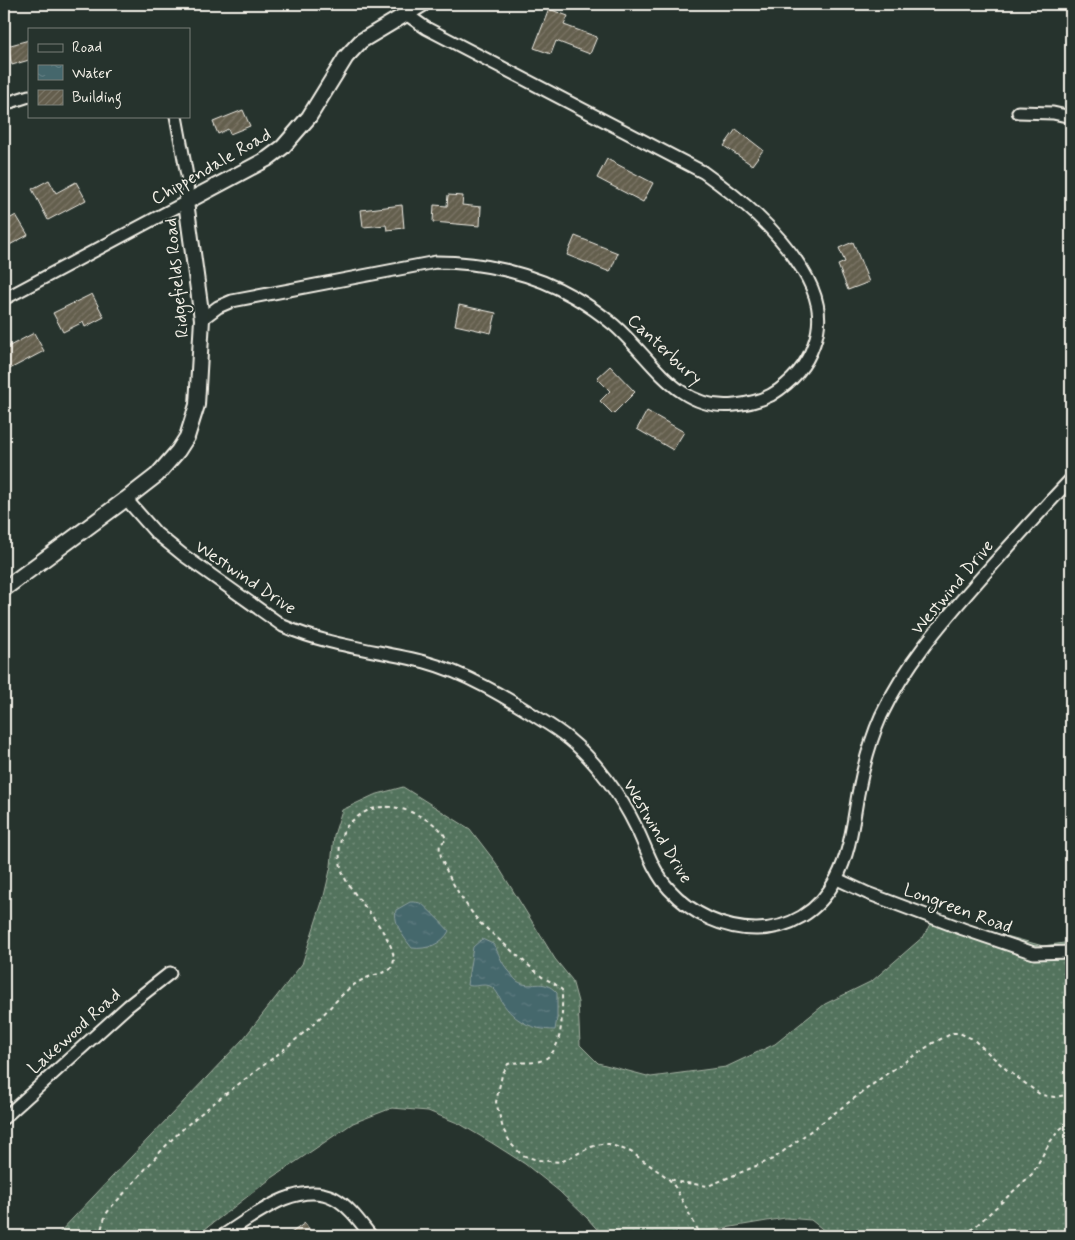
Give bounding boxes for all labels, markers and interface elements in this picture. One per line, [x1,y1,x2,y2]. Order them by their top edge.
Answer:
legend [28,28,190,118]
text: Road [72,38,102,58]
text: Water [72,64,112,84]
text: Building [72,88,122,109]
street label: Chippendale Road [147,123,276,211]
street label: Ridgefields Road [159,217,196,339]
street label: Canterbury [622,309,707,391]
street label: Westwind Drive [190,535,301,621]
street label: Westwind Drive [906,535,1000,640]
street label: Westwind Drive [617,775,698,888]
street label: Longreen Road [900,878,1015,941]
street label: Lakewood Road [23,983,126,1080]

